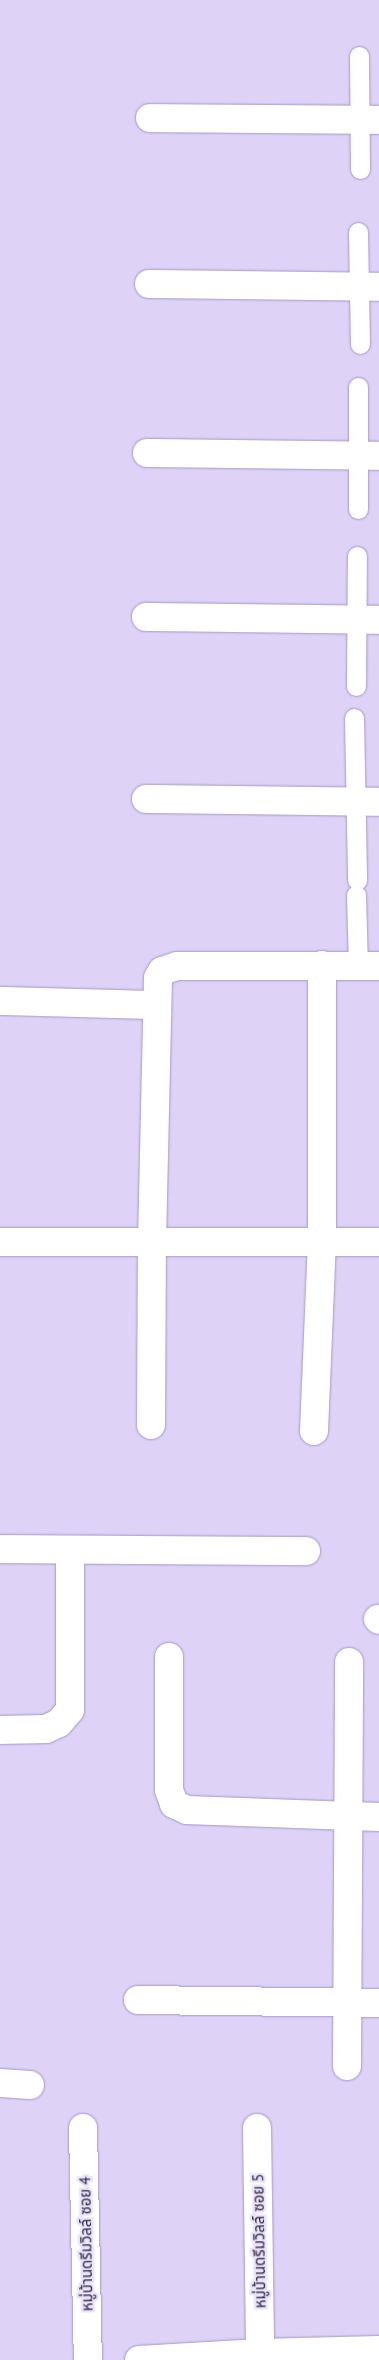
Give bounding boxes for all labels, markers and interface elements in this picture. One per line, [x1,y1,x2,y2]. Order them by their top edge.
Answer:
street label: หมู่บ้านดรีมวิลล์ ซอย 5 [249,2174,269,2308]
street label: หมู่บ้านดรีมวิลล์ ซอย 4 [76,2177,96,2311]

